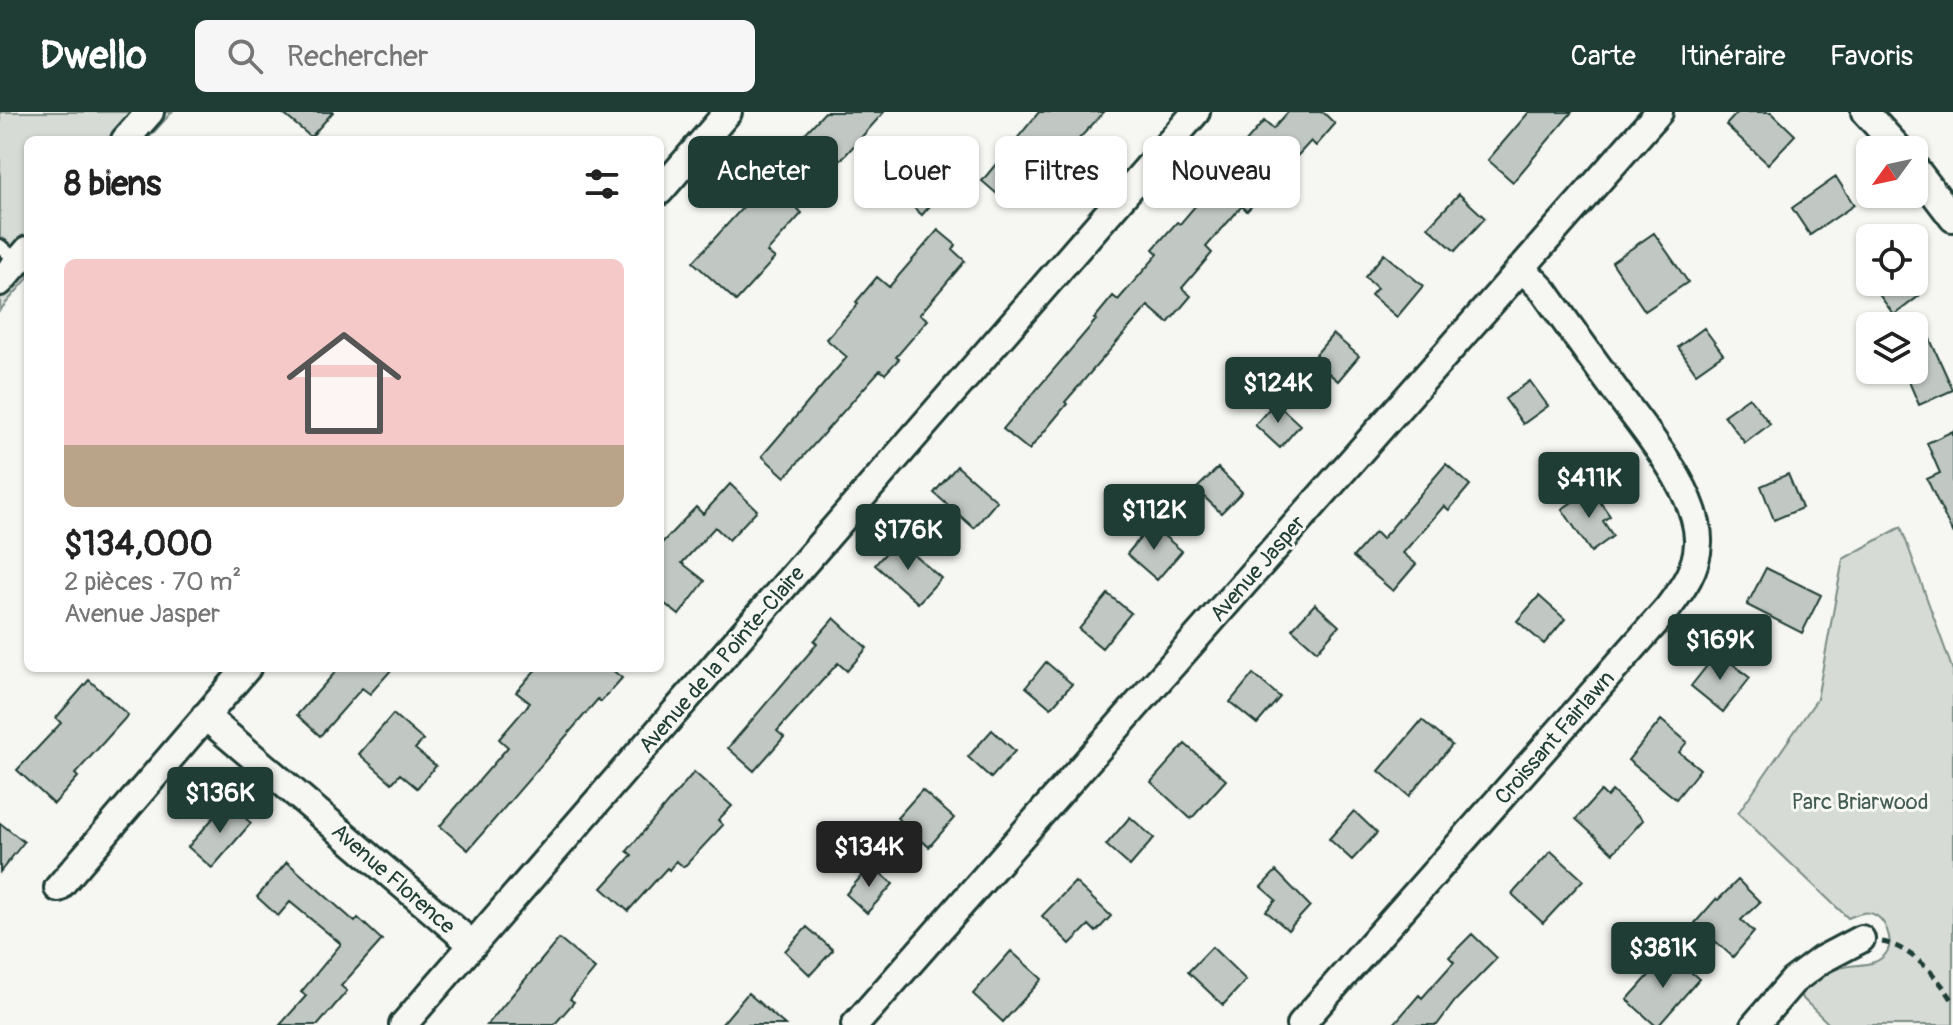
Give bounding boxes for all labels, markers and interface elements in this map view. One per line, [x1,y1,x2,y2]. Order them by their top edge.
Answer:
search box [195,20,755,92]
text: Dwello [40,32,147,80]
icon: search [223,34,267,78]
text: Rechercher [287,38,429,75]
text: Carte [1570,39,1636,74]
text: Itinéraire [1680,39,1786,74]
text: Favoris [1830,39,1913,74]
chip: Acheter [688,136,838,208]
chip: Louer [854,136,979,208]
chip: Filtres [995,136,1127,208]
chip: Nouveau [1143,136,1300,208]
north arrow [1856,136,1928,208]
map controls [1856,136,1928,384]
icon: filters [580,162,624,206]
text: 8 biens [64,163,161,206]
button: locate [1856,224,1928,296]
icon: home [272,311,416,455]
button: layers [1856,312,1928,384]
pin: $124K [1222,357,1334,425]
text: $124K [1243,367,1313,399]
pin: $411K [1533,452,1645,520]
text: $411K [1556,462,1622,494]
pin: $112K [1098,484,1210,552]
text: $112K [1122,494,1186,526]
pin: $176K [852,504,964,572]
street label: Avenue Jasper [1204,510,1312,628]
text: $176K [874,514,942,546]
text: $134,000 [64,523,213,566]
street label: Avenue de la Pointe-Claire [633,560,811,759]
text: 2 pièces · 70 m² [64,566,241,598]
text: Avenue Jasper [64,598,220,630]
pin: $169K [1664,614,1776,682]
text: $169K [1686,624,1754,656]
street label: Croissant Fairlawn [1489,665,1621,810]
pin: $136K [164,767,276,835]
text: $136K [185,777,255,809]
park label: Parc Briarwood [1792,788,1928,816]
street label: Avenue Florence [326,817,461,940]
pin: $134K [813,821,925,889]
text: $134K [834,831,904,863]
pin: $381K [1607,922,1719,990]
text: $381K [1629,932,1697,964]

